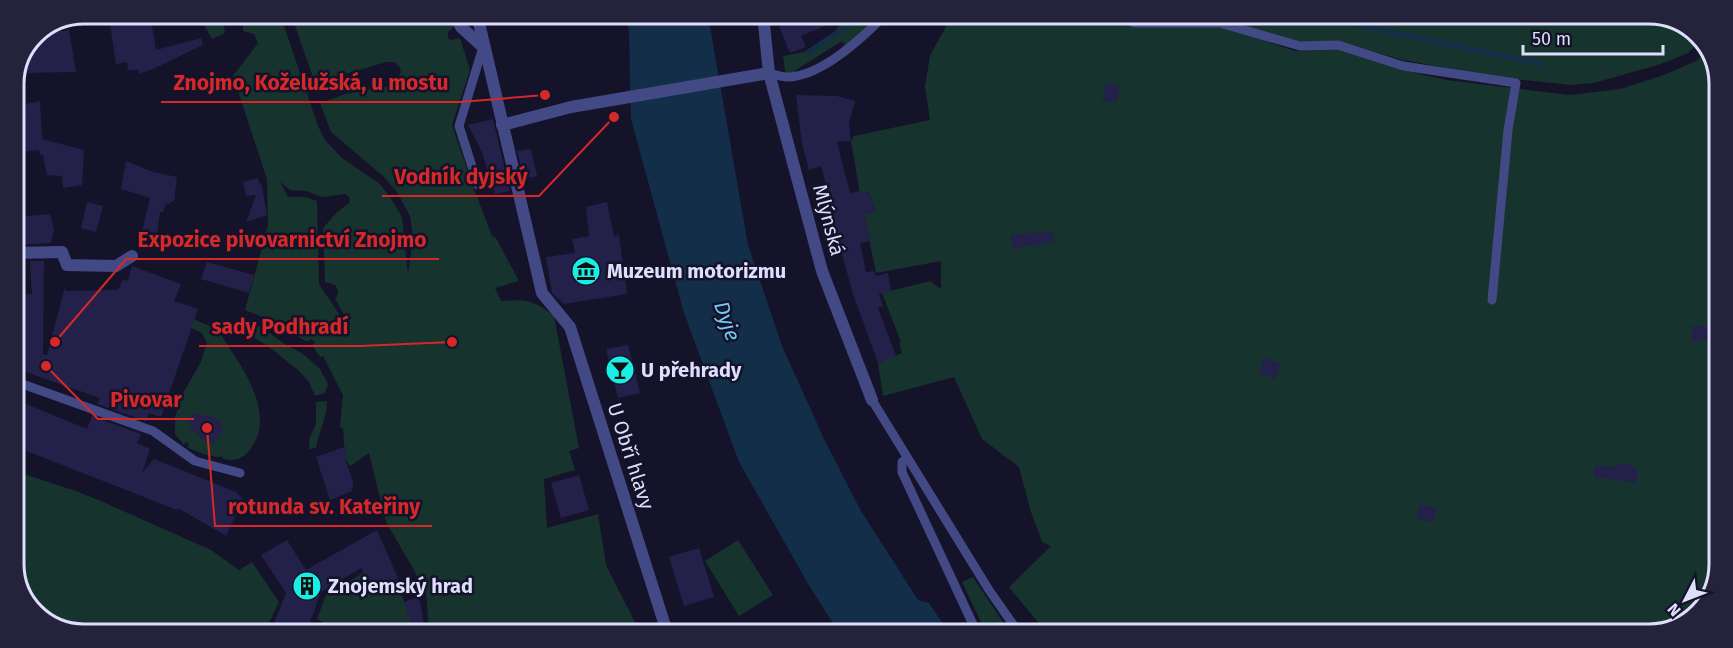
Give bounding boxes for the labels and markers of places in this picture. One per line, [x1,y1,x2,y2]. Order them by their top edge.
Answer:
callout: Znojmo, Koželužská, u mostu [161,63,460,102]
callout: Vodník dyjský [382,157,539,196]
callout: Expozice pivovarnictví Znojmo [126,220,439,259]
museum icon: Muzeum motorizmu [570,255,602,287]
place label: Muzeum motorizmu [607,259,786,283]
callout: sady Podhradí [199,307,360,346]
bar icon: U přehrady [604,354,636,386]
place label: U přehrady [641,358,742,382]
callout: Pivovar [98,380,194,419]
callout: rotunda sv. Kateřiny [215,487,432,526]
building icon: Znojemský hrad [291,570,323,602]
place label: Znojemský hrad [328,574,473,598]

